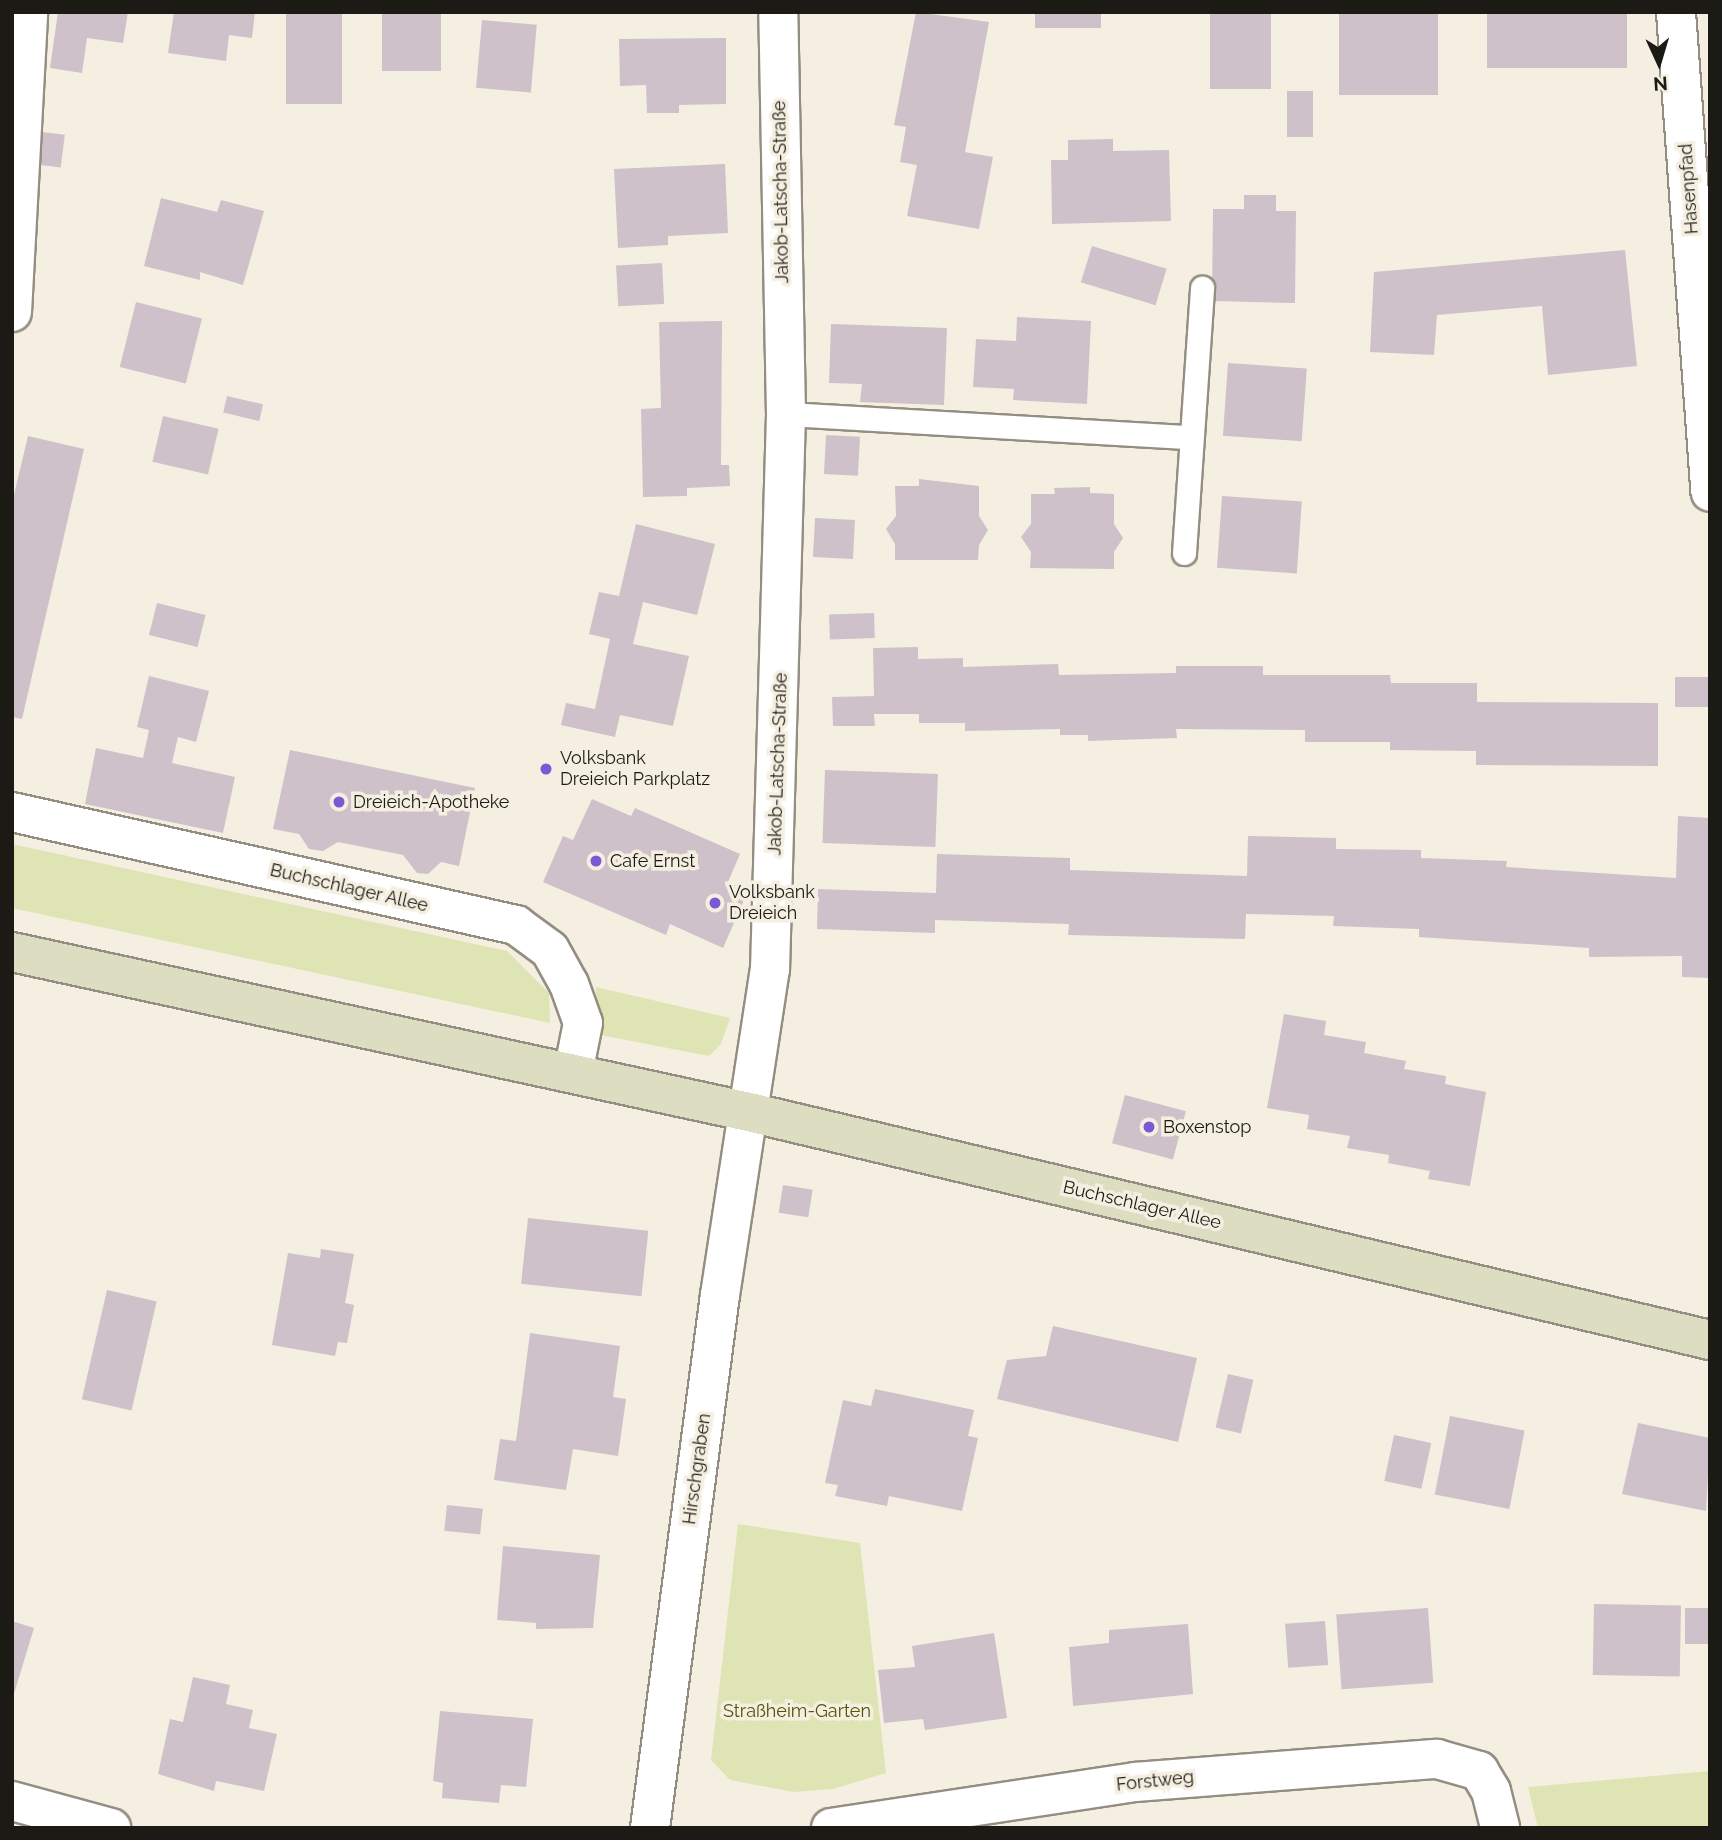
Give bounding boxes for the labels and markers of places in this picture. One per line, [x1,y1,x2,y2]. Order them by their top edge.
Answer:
place label: Volksbank Dreieich Parkplatz [560,748,710,790]
marker: Volksbank Dreieich Parkplatz [538,761,554,777]
place label: Dreieich-Apotheke [353,791,509,813]
marker: Dreieich-Apotheke [331,794,347,810]
place label: Cafe Ernst [610,850,695,872]
marker: Cafe Ernst [588,853,604,869]
place label: Volksbank Dreieich [729,882,815,924]
marker: Volksbank Dreieich [707,895,723,911]
place label: Boxenstop [1163,1116,1251,1138]
marker: Boxenstop [1141,1119,1157,1135]

